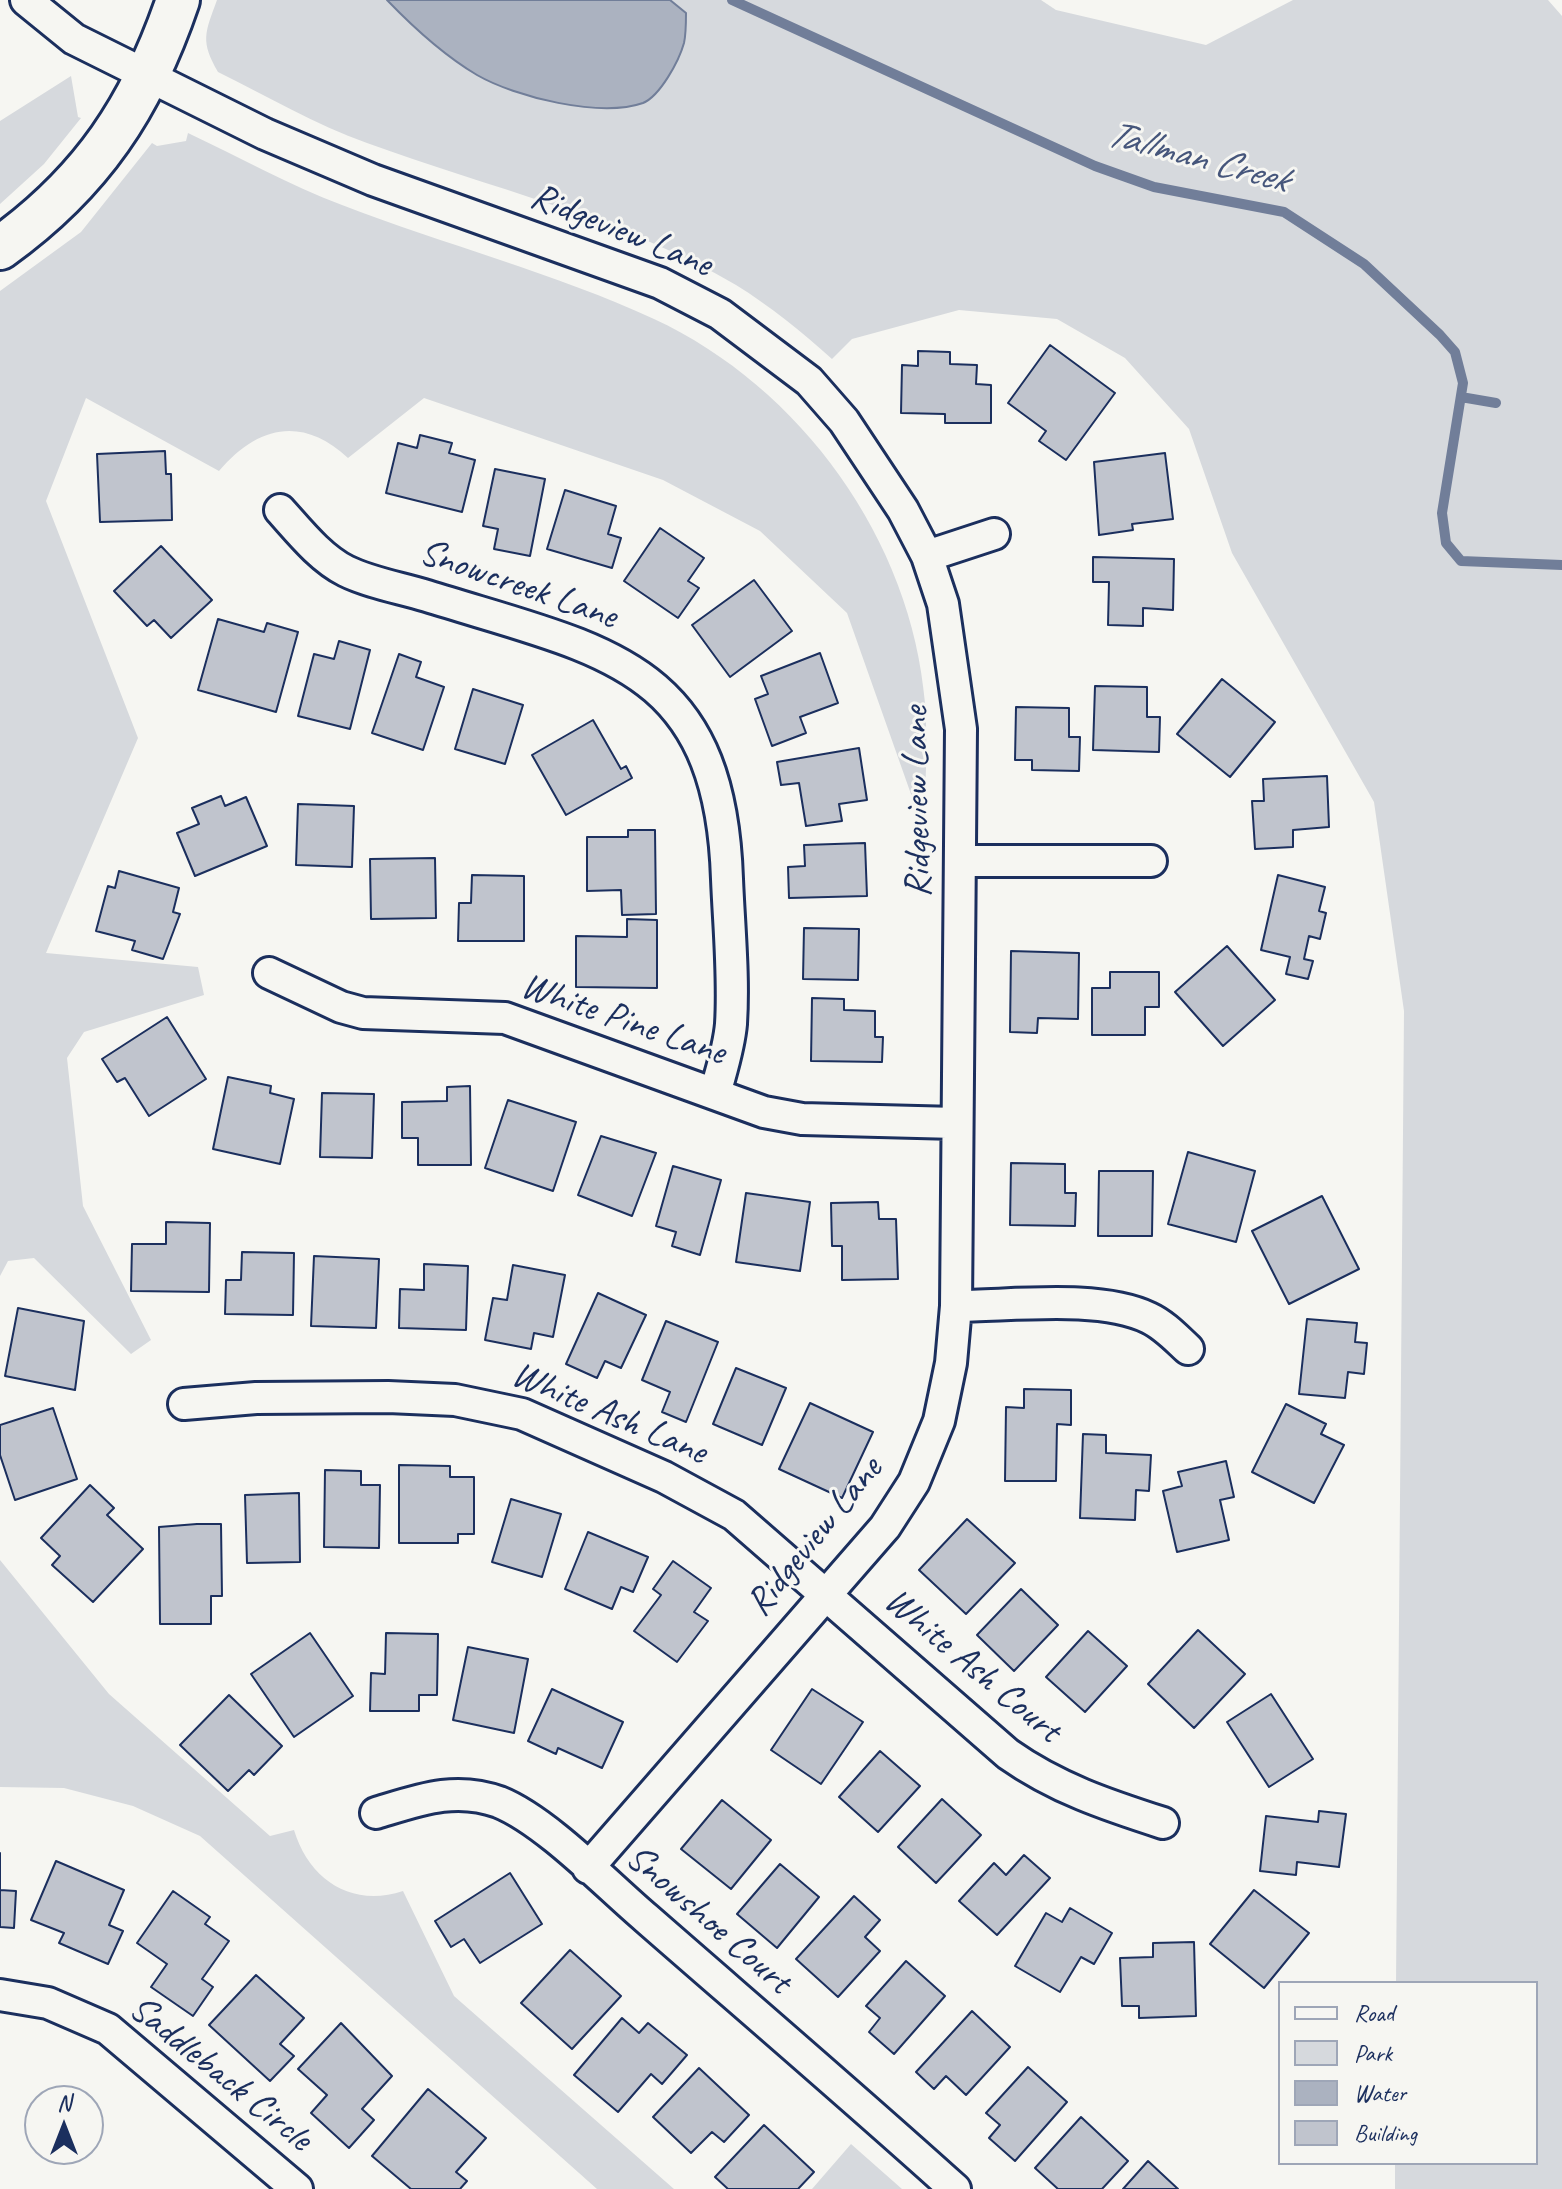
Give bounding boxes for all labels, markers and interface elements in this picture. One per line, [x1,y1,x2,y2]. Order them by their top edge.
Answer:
water label: Tallman Creek [1101,111,1293,205]
street label: Ridgeview Lane [524,174,718,288]
street label: Snowcreek Lane [413,530,623,640]
street label: Ridgeview Lane [894,706,942,898]
street label: White Pine Lane [515,964,731,1076]
street label: White Ash Lane [504,1352,714,1476]
street label: Ridgeview Lane [737,1448,893,1626]
street label: White Ash Court [874,1579,1070,1753]
street label: Snowshoe Court [616,1836,800,2004]
legend [1278,1981,1538,2165]
street label: Saddleback Circle [119,1986,321,2162]
text: Road [1354,1998,1394,2028]
text: Park [1354,2038,1392,2068]
text: Water [1354,2078,1406,2108]
north arrow [24,2085,104,2165]
text: N [57,2089,71,2117]
text: Building [1354,2118,1417,2148]

